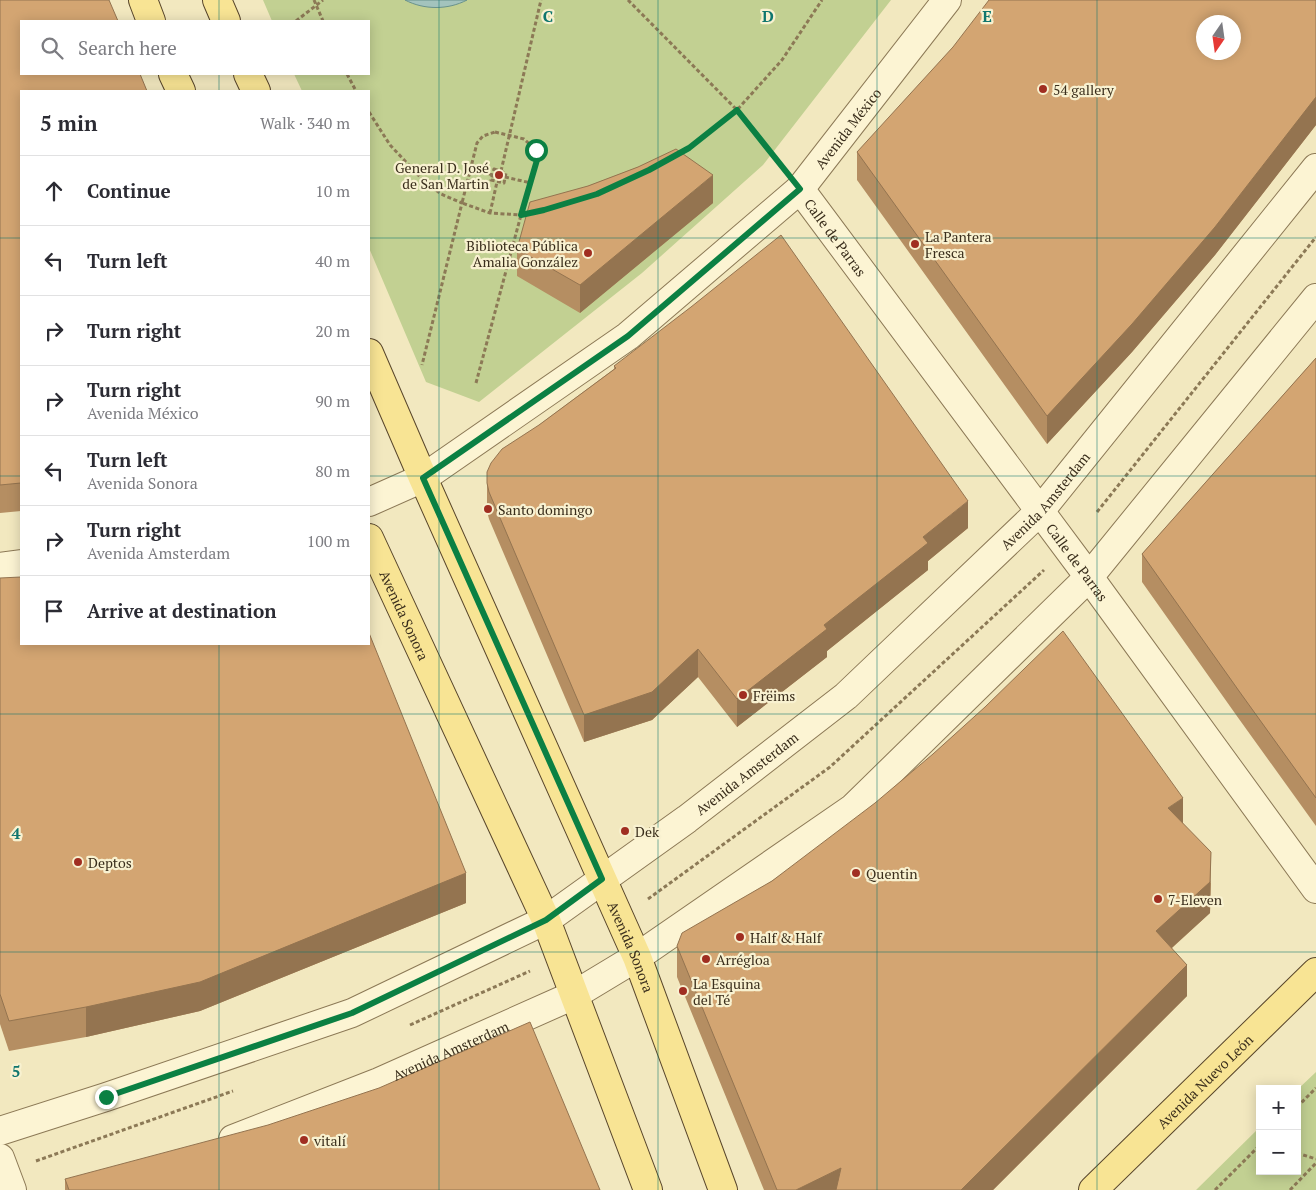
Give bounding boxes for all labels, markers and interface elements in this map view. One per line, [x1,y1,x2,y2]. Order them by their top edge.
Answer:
text: C [543,5,553,27]
text: D [762,5,774,27]
text: E [982,5,992,27]
north arrow [1196,15,1241,60]
search box [20,20,370,75]
icon: search [38,34,66,62]
text: Search here [78,35,177,60]
place label: 54 gallery [1053,80,1115,99]
street label: Avenida México [810,83,885,172]
marker: 54 gallery [1037,83,1049,95]
text: 5 min [40,109,97,137]
text: Walk · 340 m [260,112,350,134]
route start [525,139,548,162]
place label: General D. José de San Martin [395,158,490,193]
marker: General D. José de San Martin [493,169,505,181]
icon: ahead [40,177,68,205]
text: Continue [87,178,171,203]
text: 10 m [315,180,350,202]
street label: Calle de Parras [801,194,871,280]
place label: La Pantera Fresca [925,227,992,262]
place label: Biblioteca Pública Amalia González [466,236,578,271]
marker: La Pantera Fresca [909,238,921,250]
icon: left [40,247,68,275]
marker: Biblioteca Pública Amalia González [582,247,594,259]
text: Turn left [87,248,168,273]
text: 40 m [315,250,350,272]
icon: right [40,317,68,345]
text: Turn right [87,318,181,343]
text: 20 m [315,320,350,342]
text: Turn right [87,377,181,402]
icon: right [40,387,68,415]
text: 90 m [315,390,350,412]
text: Avenida México [87,402,199,424]
text: Turn left [87,447,168,472]
street label: Avenida Amsterdam [996,448,1094,553]
icon: left [40,457,68,485]
text: 80 m [315,460,350,482]
text: Avenida Sonora [87,472,198,494]
place label: Santo domingo [498,500,593,519]
marker: Santo domingo [482,503,494,515]
text: Turn right [87,517,181,542]
street label: Calle de Parras [1042,519,1113,605]
icon: right [40,527,68,555]
text: 100 m [307,530,350,552]
text: Avenida Amsterdam [87,542,230,564]
street label: Avenida Sonora [376,567,434,663]
icon: arrive [40,597,68,625]
text: Arrive at destination [87,598,276,623]
place label: Frëims [753,686,795,705]
marker: Frëims [737,689,749,701]
street label: Avenida Amsterdam [691,727,802,819]
text: 4 [11,822,21,844]
place label: Dek [635,822,660,841]
marker: Dek [619,825,631,837]
place label: Deptos [88,853,132,872]
marker: Deptos [72,856,84,868]
place label: Quentin [866,864,918,883]
marker: Quentin [850,867,862,879]
place label: 7-Eleven [1168,890,1223,909]
marker: 7-Eleven [1152,893,1164,905]
street label: Avenida Sonora [604,898,659,995]
place label: Half & Half [750,928,823,947]
marker: Half & Half [734,931,746,943]
place label: Arrégloa [716,950,770,969]
marker: Arrégloa [700,953,712,965]
place label: La Esquina del Té [693,974,761,1009]
marker: La Esquina del Té [677,985,689,997]
street label: Avenida Amsterdam [389,1016,512,1084]
street label: Avenida Nuevo León [1152,1029,1257,1132]
text: 5 [11,1060,21,1082]
map controls [1256,1085,1301,1175]
button: + [1256,1085,1301,1130]
route end [95,1086,118,1109]
button: − [1256,1130,1301,1175]
place label: vitalí [313,1131,347,1150]
marker: vitalí [298,1134,310,1146]

